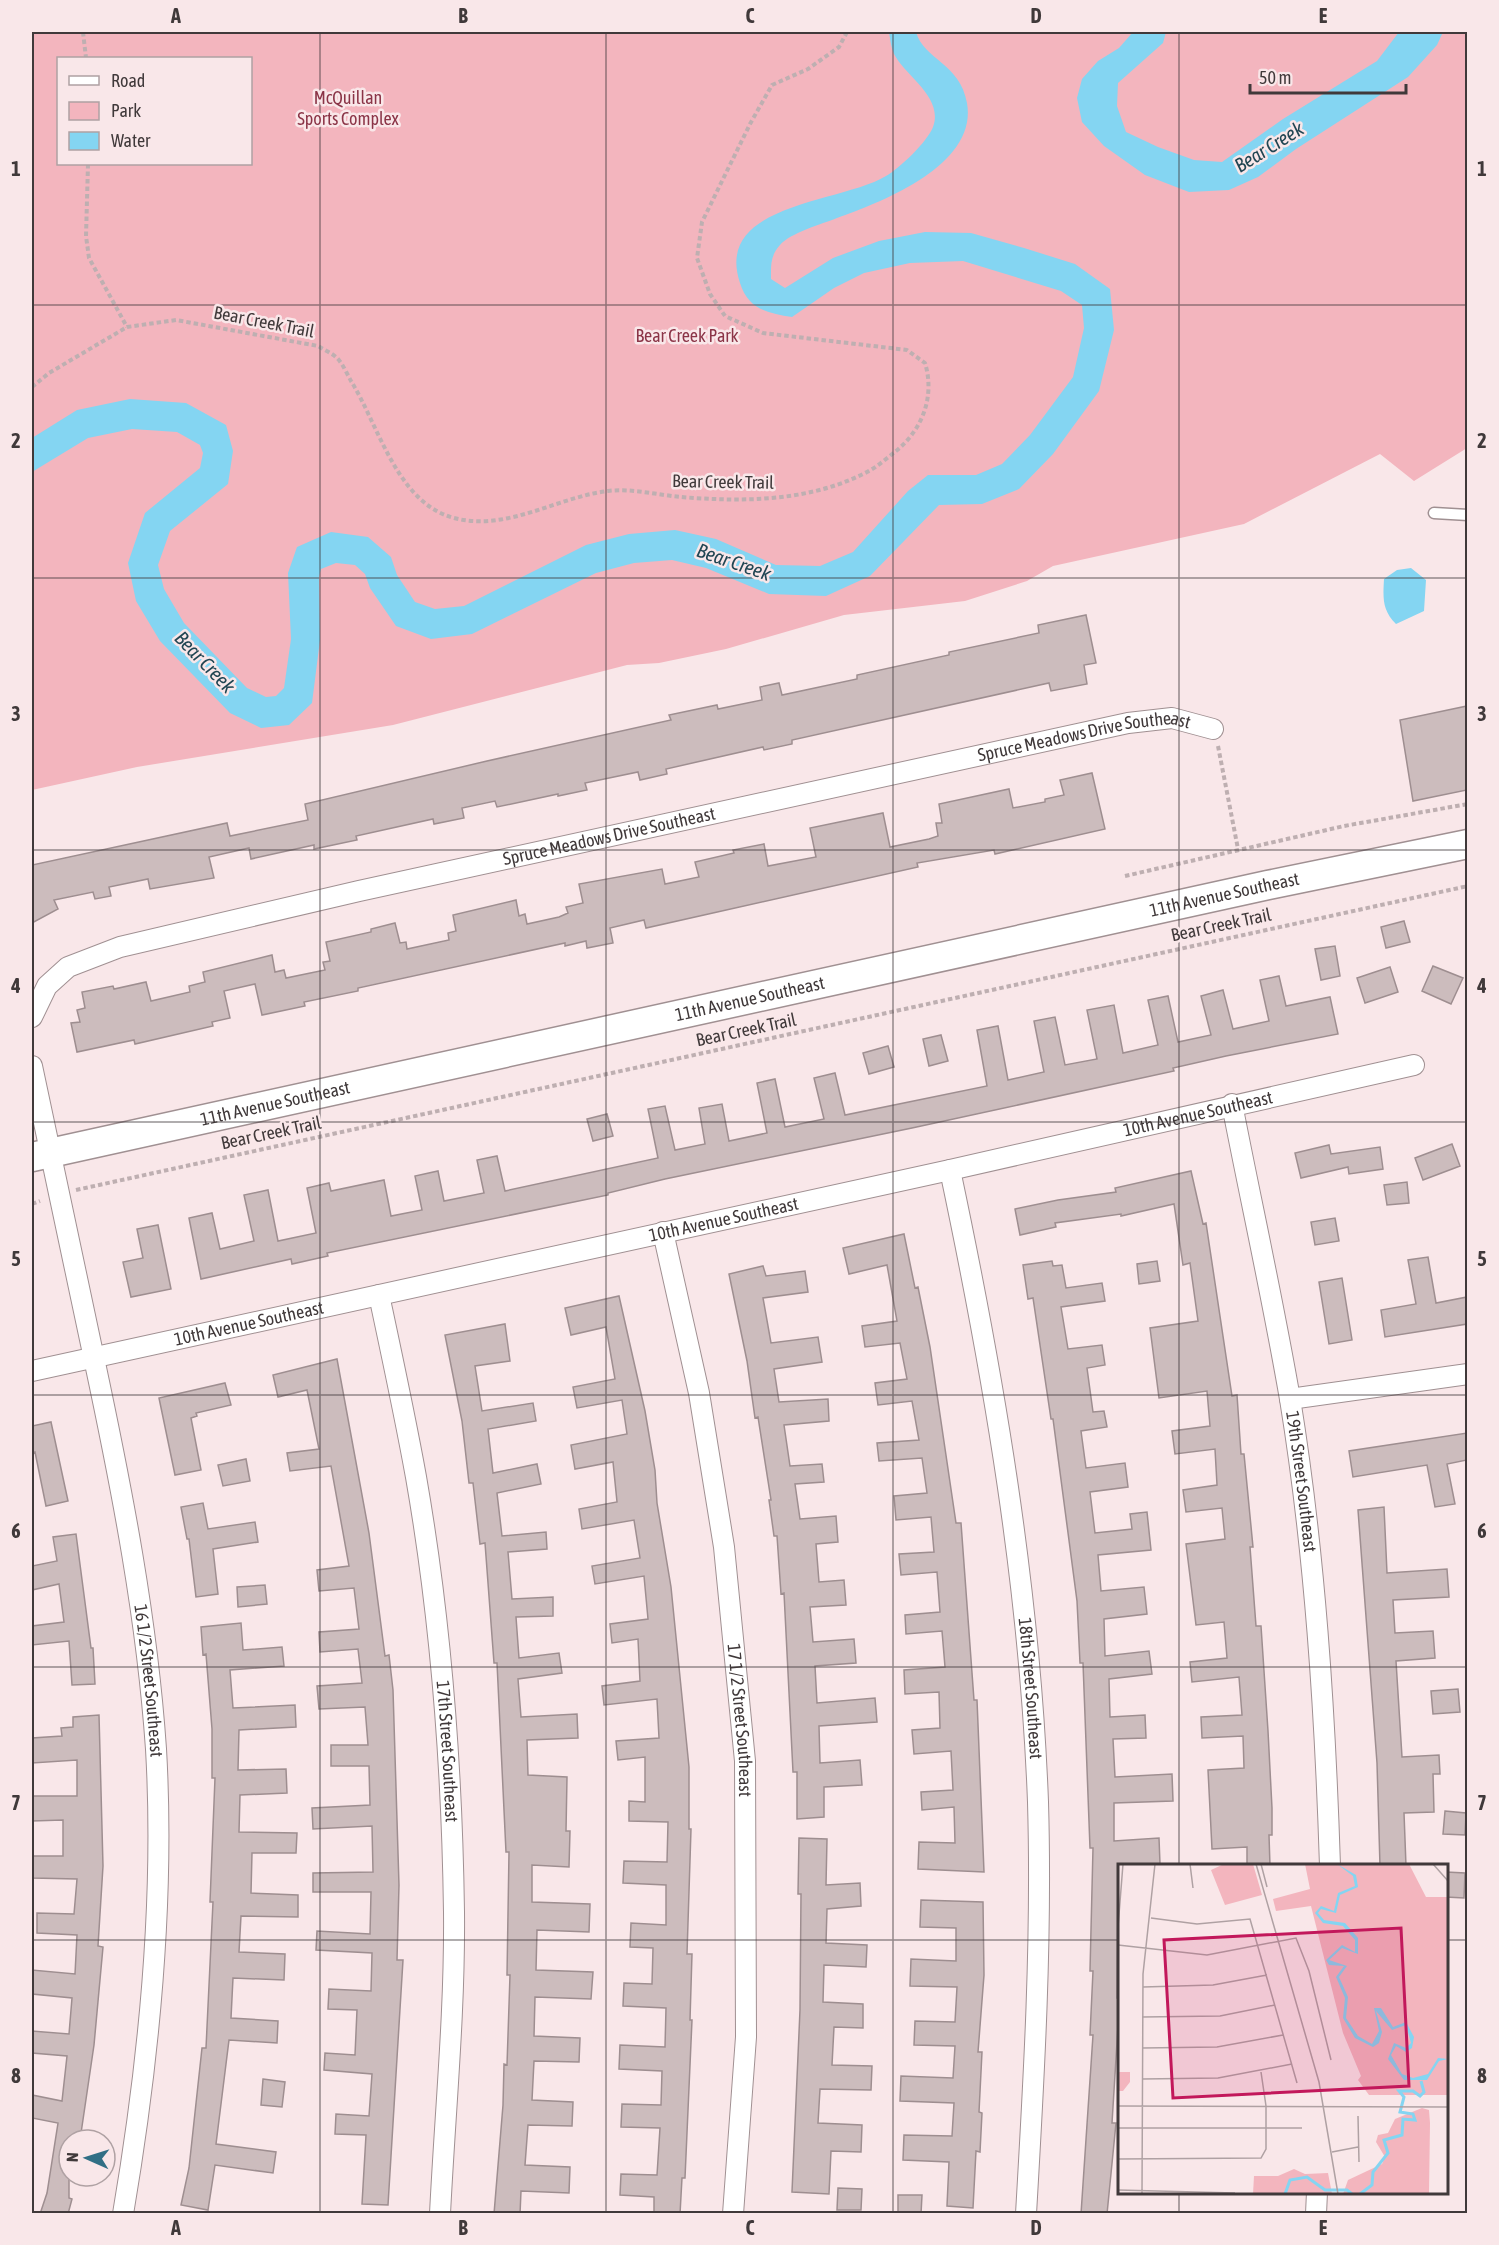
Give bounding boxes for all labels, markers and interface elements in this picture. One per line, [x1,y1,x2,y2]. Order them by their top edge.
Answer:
text: A [170,4,181,27]
text: B [458,4,468,27]
text: C [746,4,755,27]
text: D [1030,4,1042,27]
text: E [1319,4,1328,27]
legend [57,57,252,165]
scale bar [1250,57,1406,95]
text: 50 m [1259,67,1291,88]
text: Road [111,70,145,91]
park label: McQuillan Sports Complex [297,87,399,129]
text: Park [111,100,141,121]
water label: Bear Creek [1230,116,1308,177]
text: Water [111,130,151,151]
text: 1 [11,157,21,180]
text: 1 [1477,157,1487,180]
street label: Bear Creek Trail [212,301,316,342]
park label: Bear Creek Park [636,325,739,346]
text: 2 [11,429,21,452]
text: 2 [1477,429,1487,452]
street label: Bear Creek Trail [672,470,774,493]
water label: Bear Creek [694,538,774,585]
water label: Bear Creek [170,626,240,697]
text: 3 [11,702,21,725]
text: 3 [1477,702,1487,725]
street label: Spruce Meadows Drive Southeast [976,707,1193,766]
street label: Spruce Meadows Drive Southeast [501,802,717,869]
street label: 11th Avenue Southeast [1148,868,1301,921]
street label: Bear Creek Trail [1169,904,1273,945]
street label: 11th Avenue Southeast [673,972,826,1025]
text: 4 [10,974,21,997]
text: 4 [1476,974,1487,997]
street label: Bear Creek Trail [694,1009,798,1050]
street label: 11th Avenue Southeast [198,1076,352,1130]
street label: 10th Avenue Southeast [1121,1086,1275,1140]
street label: Bear Creek Trail [219,1112,323,1153]
street label: 10th Avenue Southeast [647,1193,800,1246]
text: 5 [11,1247,21,1270]
text: 5 [1477,1247,1487,1270]
street label: 10th Avenue Southeast [172,1296,325,1350]
street label: 19th Street Southeast [1282,1409,1321,1553]
text: 6 [11,1519,21,1542]
text: 6 [1477,1519,1487,1542]
street label: 16 1/2 Street Southeast [130,1603,167,1758]
street label: 18th Street Southeast [1015,1616,1047,1760]
street label: 17 1/2 Street Southeast [724,1643,756,1797]
street label: 17th Street Southeast [433,1679,463,1823]
text: 7 [11,1791,21,1814]
text: 7 [1477,1791,1487,1814]
inset map [1118,1864,1448,2194]
text: 8 [11,2064,21,2087]
text: 8 [1477,2064,1487,2087]
north arrow [57,2128,117,2188]
text: N [63,2152,81,2162]
text: A [170,2216,181,2239]
text: B [458,2216,468,2239]
text: C [746,2216,755,2239]
text: D [1030,2216,1042,2239]
text: E [1319,2216,1328,2239]

